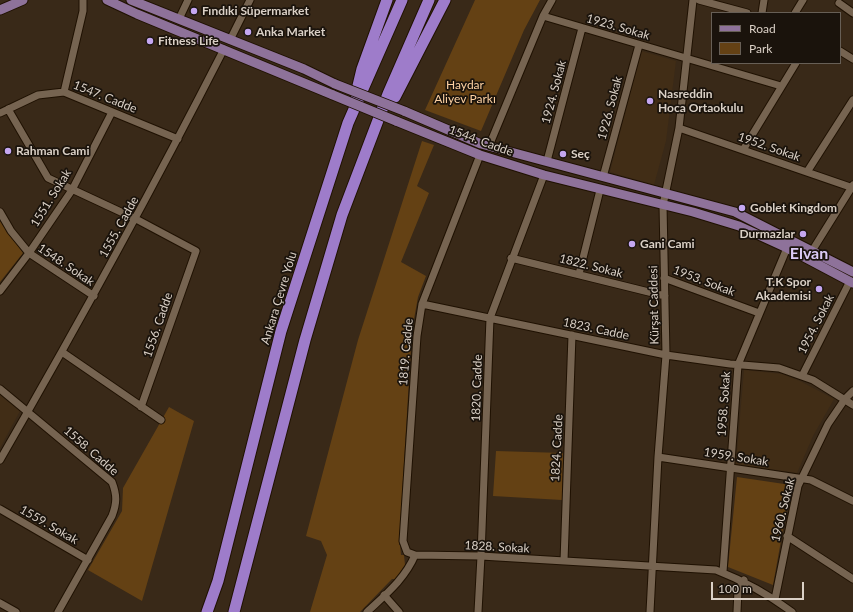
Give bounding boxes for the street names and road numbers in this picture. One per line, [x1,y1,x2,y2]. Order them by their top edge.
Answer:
street label: 1923. Sokak [585,11,651,43]
street label: 1924. Sokak [539,59,569,125]
street label: 1926. Sokak [595,75,625,141]
street label: 1547. Cadde [71,78,139,116]
street label: 1544. Cadde [447,123,515,159]
street label: 1952. Sokak [736,130,802,164]
street label: 1551. Sokak [28,167,74,229]
street label: 1555. Cadde [96,194,142,260]
street label: 1548. Sokak [35,241,97,289]
street label: Ankara Çevre Yolu [258,250,300,346]
street label: 1822. Sokak [558,251,624,281]
street label: 1953. Sokak [671,263,737,299]
street label: Kürşat Caddesi [646,265,662,345]
street label: 1556. Cadde [140,291,176,359]
street label: 1954. Sokak [795,292,837,356]
street label: 1823. Cadde [561,315,631,343]
street label: 1819. Cadde [396,318,416,386]
street label: 1820. Cadde [469,354,485,422]
street label: 1958. Sokak [715,371,733,437]
street label: 1824. Cadde [548,414,566,482]
street label: 1558. Cadde [61,423,121,479]
street label: 1959. Sokak [703,445,769,469]
street label: 1960. Sokak [768,477,798,543]
street label: 1559. Sokak [17,502,81,548]
street label: 1828. Sokak [464,538,530,556]

